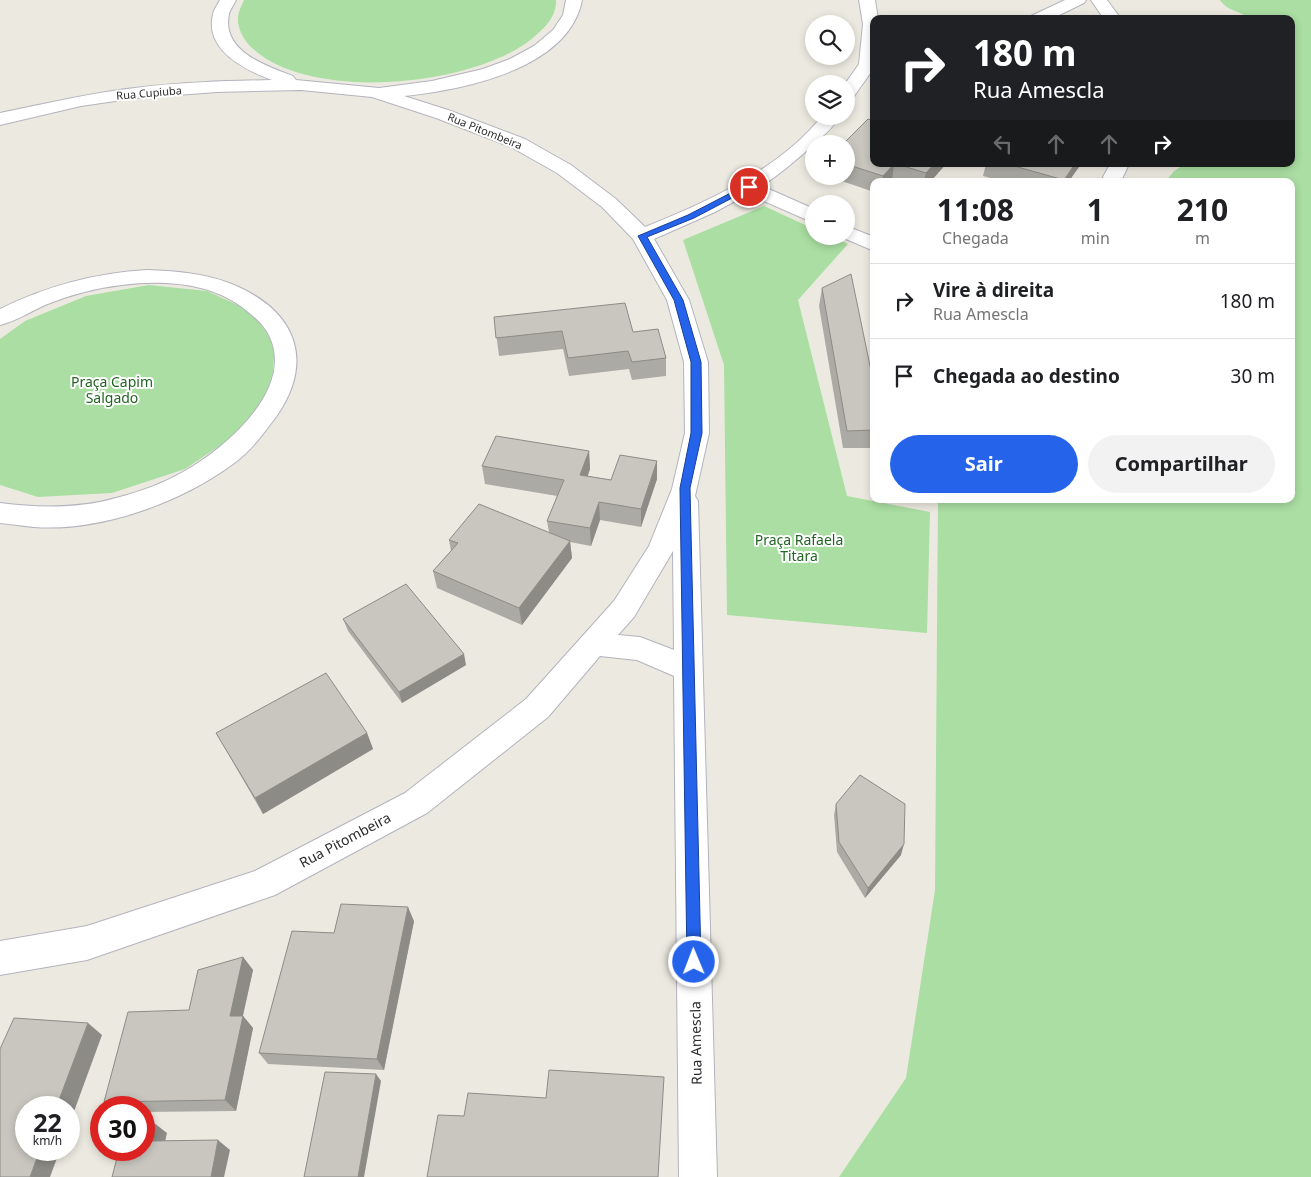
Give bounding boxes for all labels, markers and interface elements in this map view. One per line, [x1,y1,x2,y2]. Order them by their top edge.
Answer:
map controls [805,15,855,245]
button: search [805,15,855,65]
text: 180 m [973,29,1076,76]
icon: right [890,35,955,100]
text: Rua Amescla [973,74,1105,104]
button: layers [805,75,855,125]
street label: Rua Cupiuba [116,82,182,103]
street label: Rua Pitombeira [446,109,525,152]
icon: left [989,130,1017,158]
icon: ahead [1042,130,1070,158]
icon: ahead [1095,130,1123,158]
icon: right [1148,130,1176,158]
button: + [805,135,855,185]
pin [728,166,770,208]
icon: arrive [735,173,763,201]
text: 11:08 [937,189,1014,230]
text: 1 [1087,189,1104,230]
text: 210 [1177,189,1228,230]
button: − [805,195,855,245]
text: Chegada [942,227,1009,249]
text: min [1081,227,1110,249]
text: m [1195,227,1210,249]
text: Vire à direita [933,277,1054,303]
icon: right [890,287,918,315]
text: 180 m [1220,288,1275,314]
text: Rua Amescla [933,303,1029,325]
icon: arrive [890,362,918,390]
text: Chegada ao destino [933,363,1120,389]
text: 30 m [1231,363,1275,389]
park label: Praça Capim Salgado [71,372,153,407]
button: Sair [890,435,1078,493]
button: Compartilhar [1088,435,1275,493]
park label: Praça Rafaela Titara [755,530,843,565]
street label: Rua Pitombeira [296,807,394,872]
position arrow [667,935,719,987]
street label: Rua Amescla [685,1001,706,1085]
speed limit sign: 30 [90,1096,155,1161]
text: 22 [33,1105,62,1139]
text: km/h [33,1132,62,1149]

